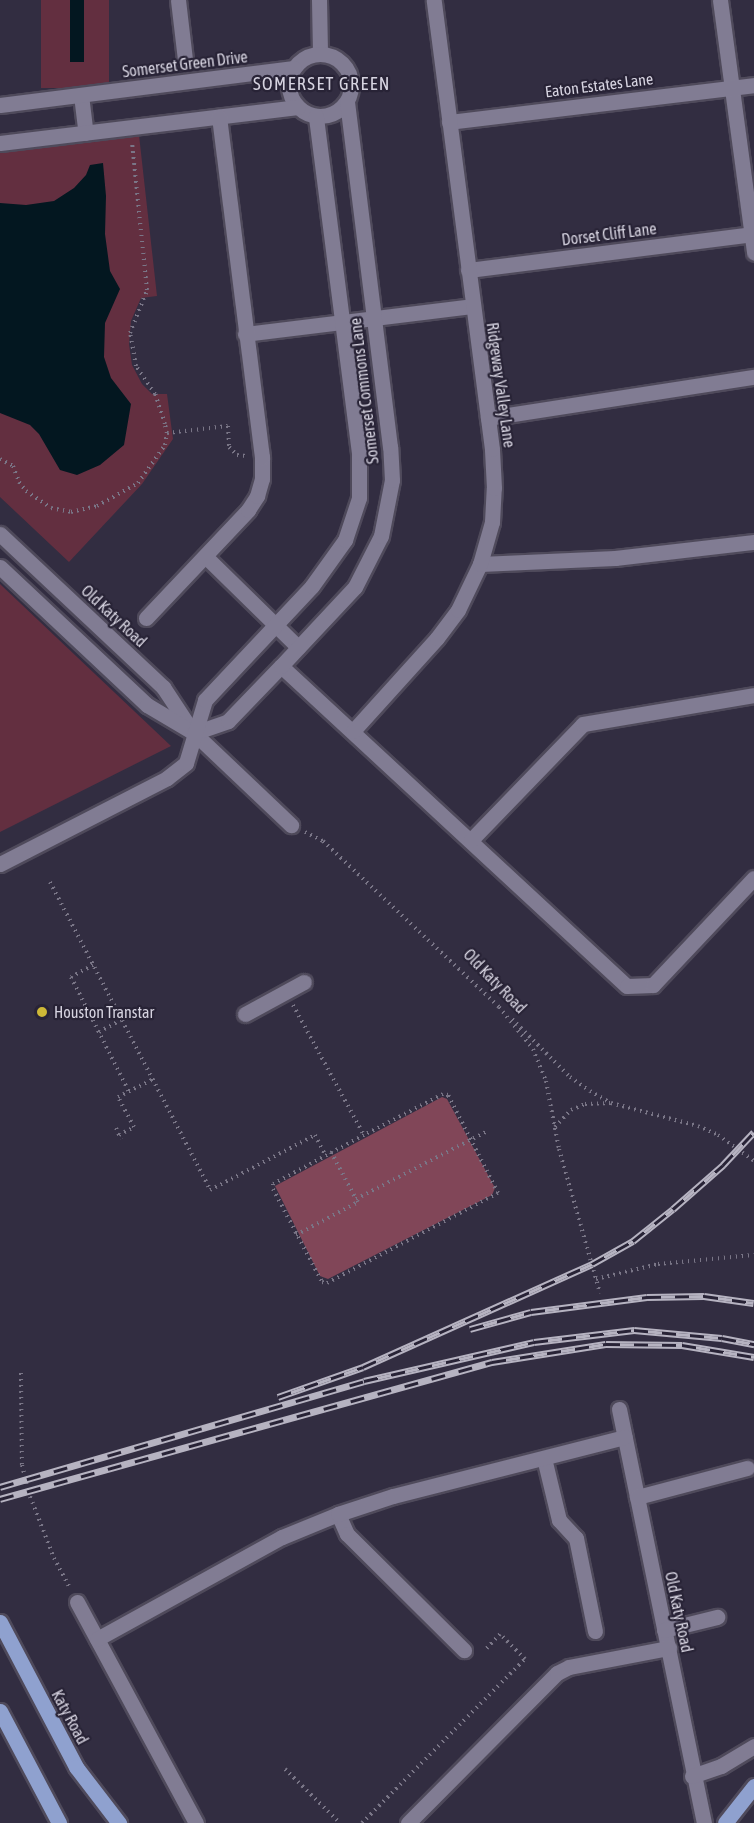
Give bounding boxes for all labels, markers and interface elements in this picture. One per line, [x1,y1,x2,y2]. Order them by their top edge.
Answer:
street label: Somerset Green Drive [121,47,249,81]
street label: Eaton Estates Lane [544,69,654,101]
district label: SOMERSET GREEN [253,73,391,95]
street label: Dorset Cliff Lane [560,219,658,249]
street label: Somerset Commons Lane [346,317,382,465]
street label: Ridgeway Valley Lane [483,321,519,449]
street label: Old Katy Road [77,581,151,651]
street label: Old Katy Road [460,945,530,1017]
place label: Houston Transtar [54,1002,154,1022]
marker: Houston Transtar [35,1005,49,1019]
street label: Old Katy Road [661,1570,697,1654]
street label: Katy Road [48,1686,92,1748]

